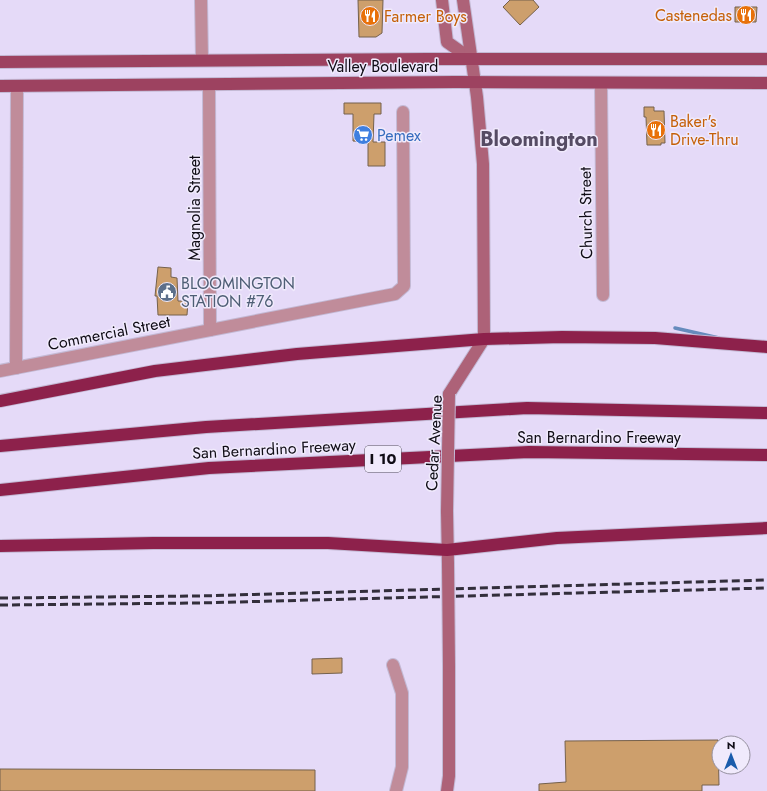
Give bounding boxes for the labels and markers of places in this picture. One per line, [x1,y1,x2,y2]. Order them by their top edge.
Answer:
place label: Castenedas [655,4,732,27]
restaurant icon: Castenedas [735,4,757,26]
restaurant icon: Farmer Boys [359,5,381,27]
place label: Farmer Boys [384,5,467,28]
place label: Baker's Drive-Thru [670,110,739,151]
restaurant icon: Baker's Drive-Thru [645,119,667,141]
supermarket icon: Pemex [352,124,374,146]
place label: Pemex [377,124,421,147]
place label: BLOOMINGTON STATION #76 [181,272,295,313]
public building icon: BLOOMINGTON STATION #76 [156,281,178,303]

